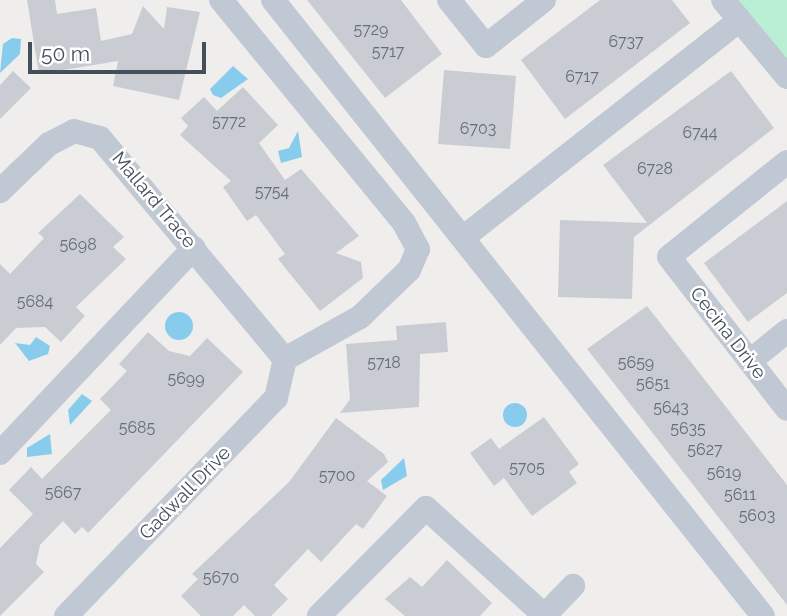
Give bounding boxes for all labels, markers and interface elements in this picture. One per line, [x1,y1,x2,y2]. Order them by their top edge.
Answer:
house number: 5729 [354,20,388,40]
scale bar [32,28,210,72]
house number: 6737 [608,32,644,52]
text: 50 m [41,41,90,66]
house number: 5717 [372,42,404,62]
house number: 6717 [565,67,599,87]
house number: 5772 [212,112,246,132]
house number: 6703 [460,119,496,139]
house number: 6744 [683,123,717,143]
street label: Mallard Trace [107,147,201,253]
house number: 6728 [637,159,673,179]
house number: 5754 [255,182,289,202]
house number: 5698 [59,235,97,255]
street label: Cecina Drive [685,282,771,384]
house number: 5684 [17,292,53,312]
house number: 5718 [367,353,401,373]
house number: 5659 [618,353,654,373]
house number: 5699 [167,369,205,389]
house number: 5651 [636,374,670,394]
house number: 5643 [653,398,689,418]
house number: 5685 [119,418,155,438]
house number: 5635 [670,419,706,439]
house number: 5627 [687,440,723,460]
street label: Gadwall Drive [134,441,236,545]
house number: 5705 [509,458,545,478]
house number: 5619 [707,463,741,483]
house number: 5700 [319,466,355,486]
house number: 5667 [45,483,81,503]
house number: 5611 [724,485,756,505]
house number: 5603 [739,506,775,526]
house number: 5670 [203,568,239,588]

